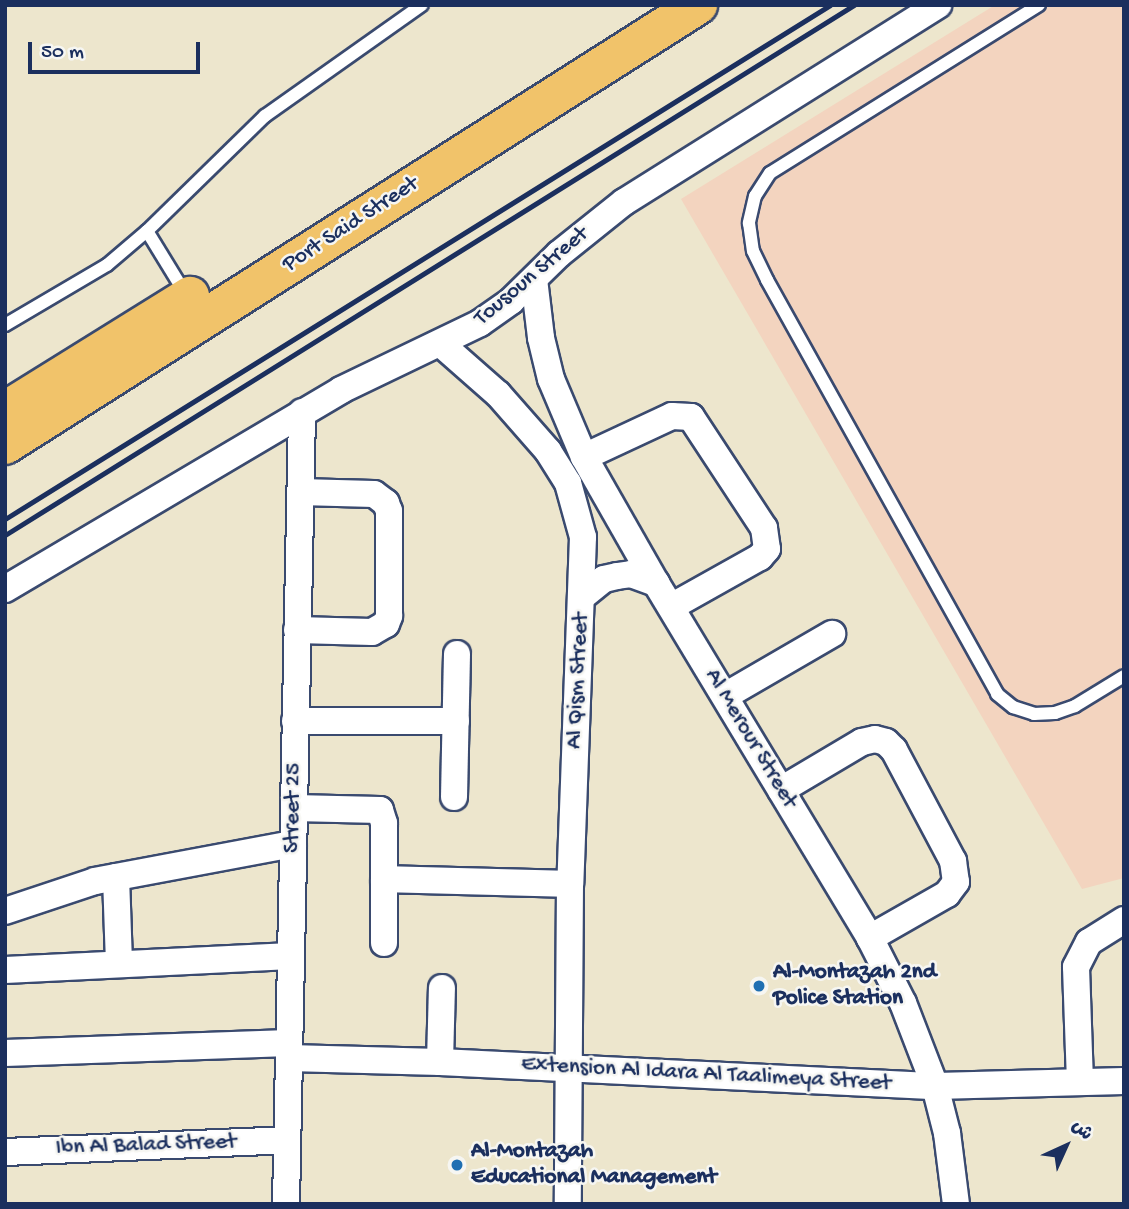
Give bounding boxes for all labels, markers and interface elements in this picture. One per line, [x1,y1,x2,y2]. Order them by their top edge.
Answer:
scale bar [32,28,203,72]
text: 50 m [41,41,84,66]
street label: Port Said Street [278,171,424,279]
street label: Tousoun Street [469,221,595,333]
street label: Al Qism Street [562,612,596,750]
street label: Al Merour Street [698,664,802,814]
street label: Street 25 [279,763,309,853]
place label: Al-Montazah 2nd Police Station [773,959,936,1013]
marker: Al-Montazah 2nd Police Station [751,978,767,994]
street label: Extension Al Idara Al Taalimeya Street [520,1052,892,1098]
north arrow [1031,1111,1101,1181]
text: ش [1066,1115,1097,1146]
street label: Ibn Al Balad Street [55,1129,237,1163]
place label: Al-Montazah Educational Management [471,1138,717,1192]
marker: Al-Montazah Educational Management [449,1157,465,1173]

